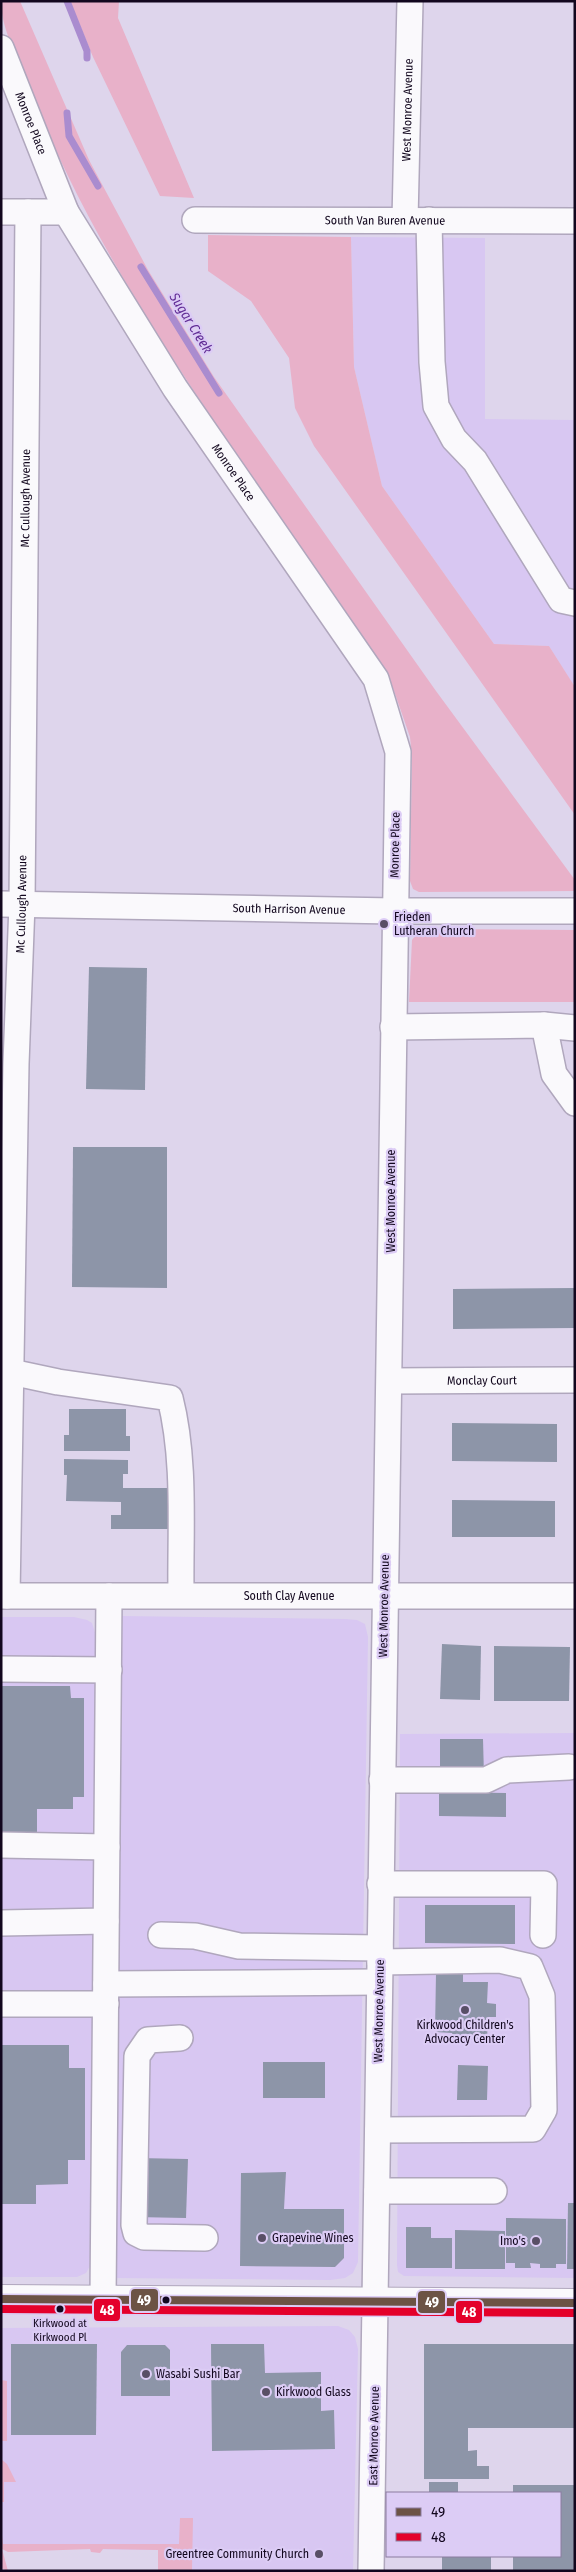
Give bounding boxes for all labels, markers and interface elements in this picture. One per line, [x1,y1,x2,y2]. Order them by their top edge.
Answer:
street label: West Monroe Avenue [399,58,416,162]
street label: Monroe Place [12,90,50,157]
street label: South Van Buren Avenue [325,213,445,228]
water label: Sugar Creek [165,289,216,356]
street label: Monroe Place [209,441,258,504]
street label: Mc Cullough Avenue [18,449,33,547]
street label: Monroe Place [387,812,403,878]
street label: Mc Cullough Avenue [13,855,29,954]
street label: South Harrison Avenue [232,901,346,917]
place label: Frieden Lutheran Church [394,910,474,938]
marker: Frieden Lutheran Church [378,918,390,930]
street label: West Monroe Avenue [384,1150,398,1252]
street label: Monclay Court [447,1373,517,1388]
street label: West Monroe Avenue [376,1554,392,1658]
street label: South Clay Avenue [244,1589,334,1603]
street label: West Monroe Avenue [371,1959,387,2063]
marker: Kirkwood Children's Advocacy Center [459,2004,471,2016]
place label: Kirkwood Children's Advocacy Center [416,2018,514,2046]
place label: Grapevine Wines [272,2231,354,2245]
marker: Grapevine Wines [256,2232,268,2244]
place label: Imo's [500,2234,526,2248]
marker: Imo's [530,2235,542,2247]
line badge: 49 [130,2288,159,2312]
line badge: 49 [417,2290,446,2314]
text: 49 [137,2292,151,2309]
text: 49 [425,2294,439,2311]
unlabelled marker [161,2295,171,2305]
line badge: 48 [93,2298,121,2322]
line badge: 48 [455,2300,483,2324]
text: 48 [100,2302,115,2319]
marker: Kirkwood at Kirkwood Pl [55,2304,65,2314]
text: 48 [462,2304,477,2321]
place label: Kirkwood at Kirkwood Pl [33,2317,87,2344]
place label: Wasabi Sushi Bar [156,2367,241,2381]
marker: Wasabi Sushi Bar [140,2368,152,2380]
place label: Kirkwood Glass [276,2385,351,2399]
marker: Kirkwood Glass [260,2386,272,2398]
street label: East Monroe Avenue [366,2386,382,2486]
legend [386,2492,561,2557]
text: 49 [431,2503,445,2521]
text: 48 [431,2528,446,2546]
place label: Greentree Community Church [165,2547,309,2561]
marker: Greentree Community Church [313,2548,325,2560]

